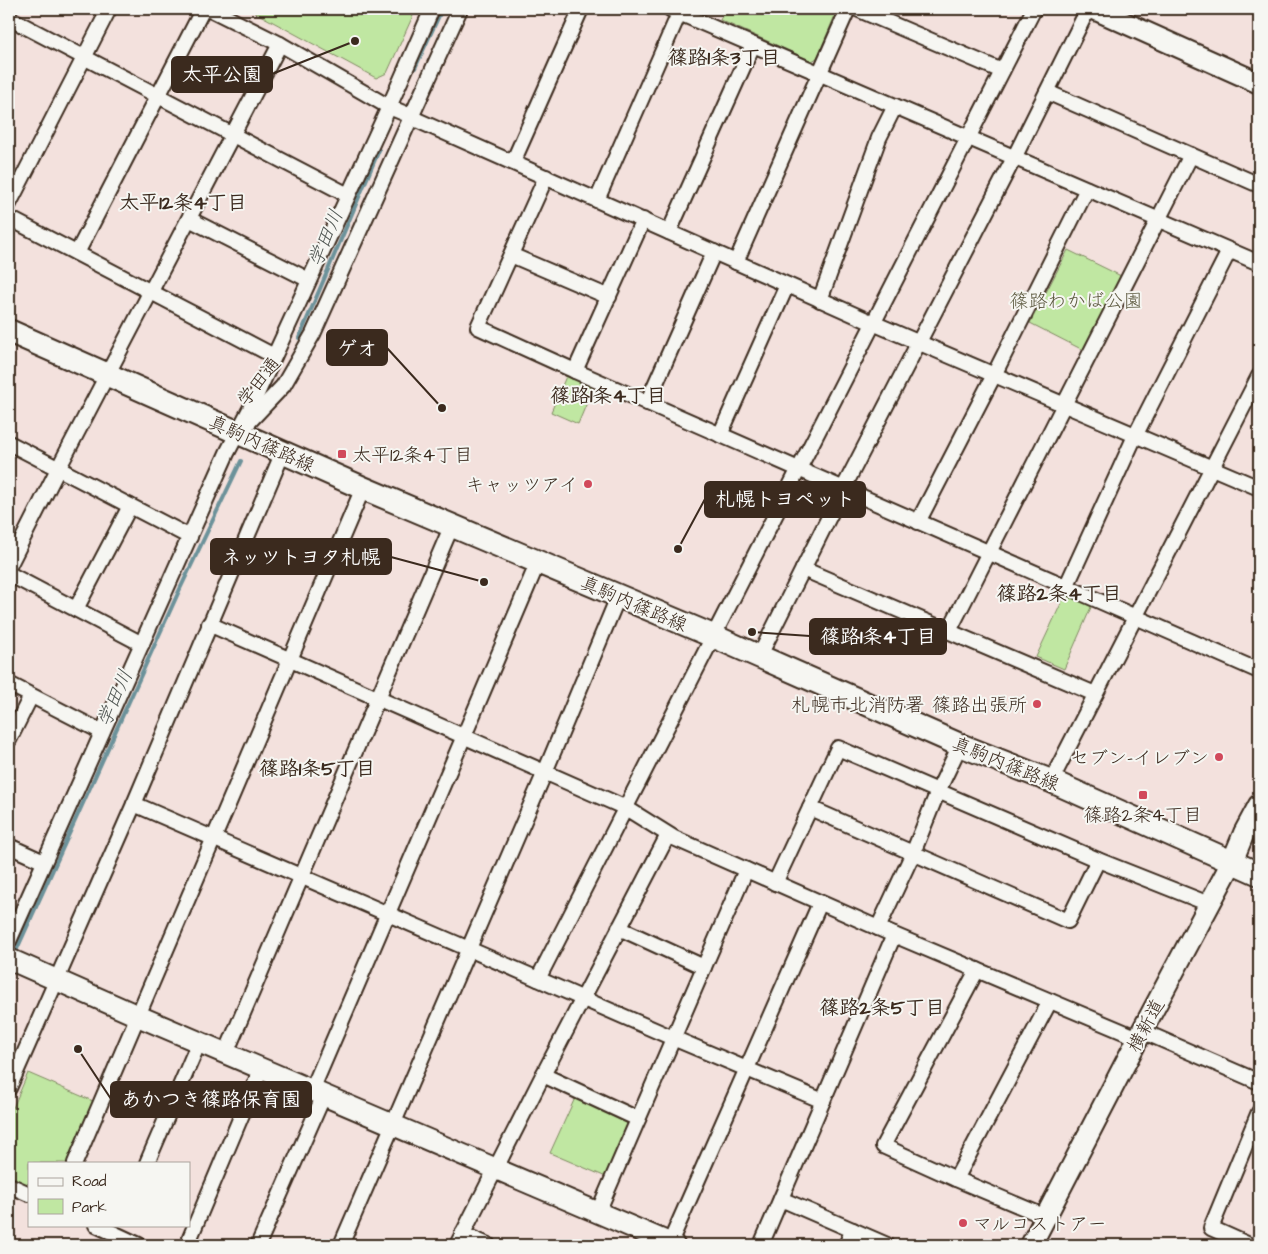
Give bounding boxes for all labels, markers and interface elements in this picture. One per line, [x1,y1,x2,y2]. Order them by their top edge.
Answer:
district label: 篠路1条3丁目 [668,44,780,72]
callout: 太平公園 [172,57,272,92]
text: 太平公園 [182,61,262,89]
district label: 太平12条4丁目 [119,189,247,217]
water label: 学田川 [301,205,351,271]
park label: 篠路わかば公園 [1009,288,1143,315]
callout: ゲオ [327,330,387,365]
text: ゲオ [337,335,377,363]
street label: 学田通 [231,351,288,413]
district label: 篠路1条4丁目 [550,382,666,410]
street label: 真駒内篠路線 [204,409,319,480]
place label: 太平12条4丁目 [352,442,473,469]
marker: 太平12条4丁目 [336,448,348,460]
place label: キャッツアイ [465,472,578,499]
marker: キャッツアイ [582,478,594,490]
callout: 札幌トヨペット [705,482,865,517]
text: 札幌トヨペット [715,486,855,514]
callout: ネッツトヨタ札幌 [211,539,391,574]
text: ネッツトヨタ札幌 [221,544,381,572]
street label: 真駒内篠路線 [576,570,691,639]
district label: 篠路2条4丁目 [996,580,1122,608]
callout: 篠路1条4丁目 [810,619,946,654]
text: 篠路1条4丁目 [820,623,936,651]
water label: 学田川 [90,665,140,732]
place label: 札幌市北消防署 篠路出張所 [791,692,1027,719]
marker: 札幌市北消防署 篠路出張所 [1031,698,1043,710]
street label: 真駒内篠路線 [948,731,1063,798]
place label: セブン-イレブン [1070,745,1209,772]
marker: セブン-イレブン [1213,751,1225,763]
district label: 篠路1条5丁目 [259,755,375,783]
marker: 篠路2条4丁目 [1137,789,1149,801]
place label: 篠路2条4丁目 [1084,802,1202,829]
district label: 篠路2条5丁目 [819,994,945,1022]
street label: 横新道 [1121,994,1172,1057]
callout: あかつき篠路保育園 [111,1082,311,1117]
text: あかつき篠路保育園 [121,1086,301,1114]
legend [28,1162,190,1226]
text: Road [72,1171,107,1192]
text: Park [72,1197,107,1218]
place label: マルコストアー [973,1211,1106,1238]
marker: マルコストアー [957,1217,969,1229]

